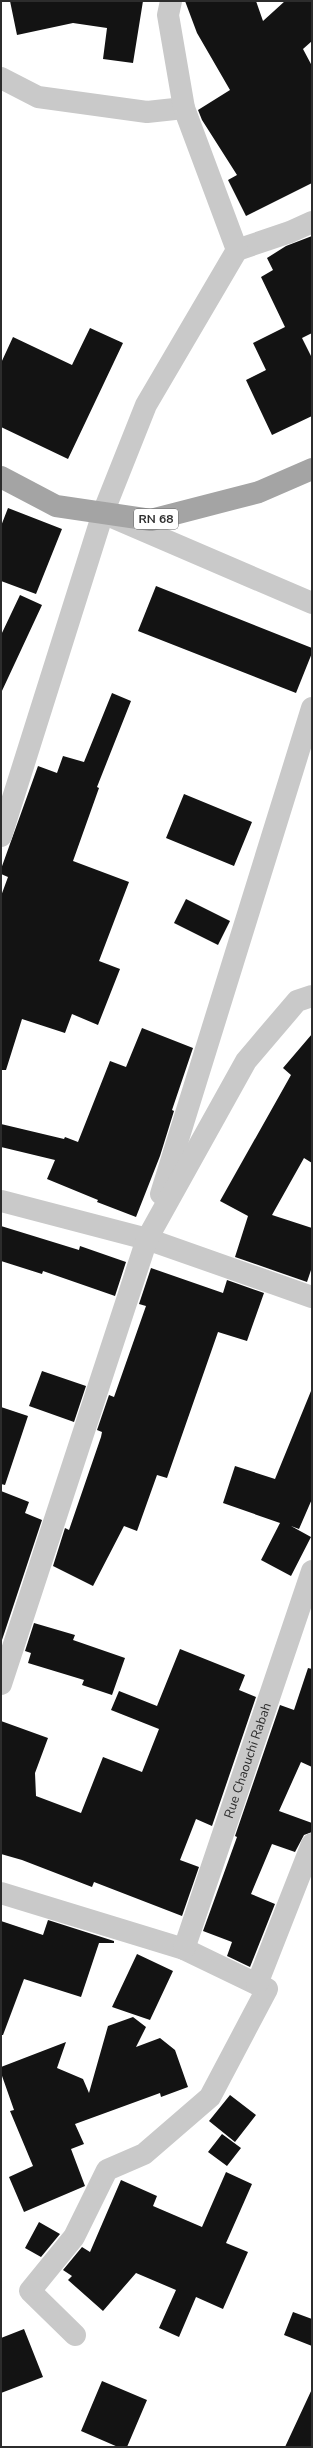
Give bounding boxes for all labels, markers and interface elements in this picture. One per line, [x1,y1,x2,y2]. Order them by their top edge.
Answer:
road number: RN 68 [134,509,178,529]
street label: Rue Chaouchi Rabah [220,1700,276,1821]

